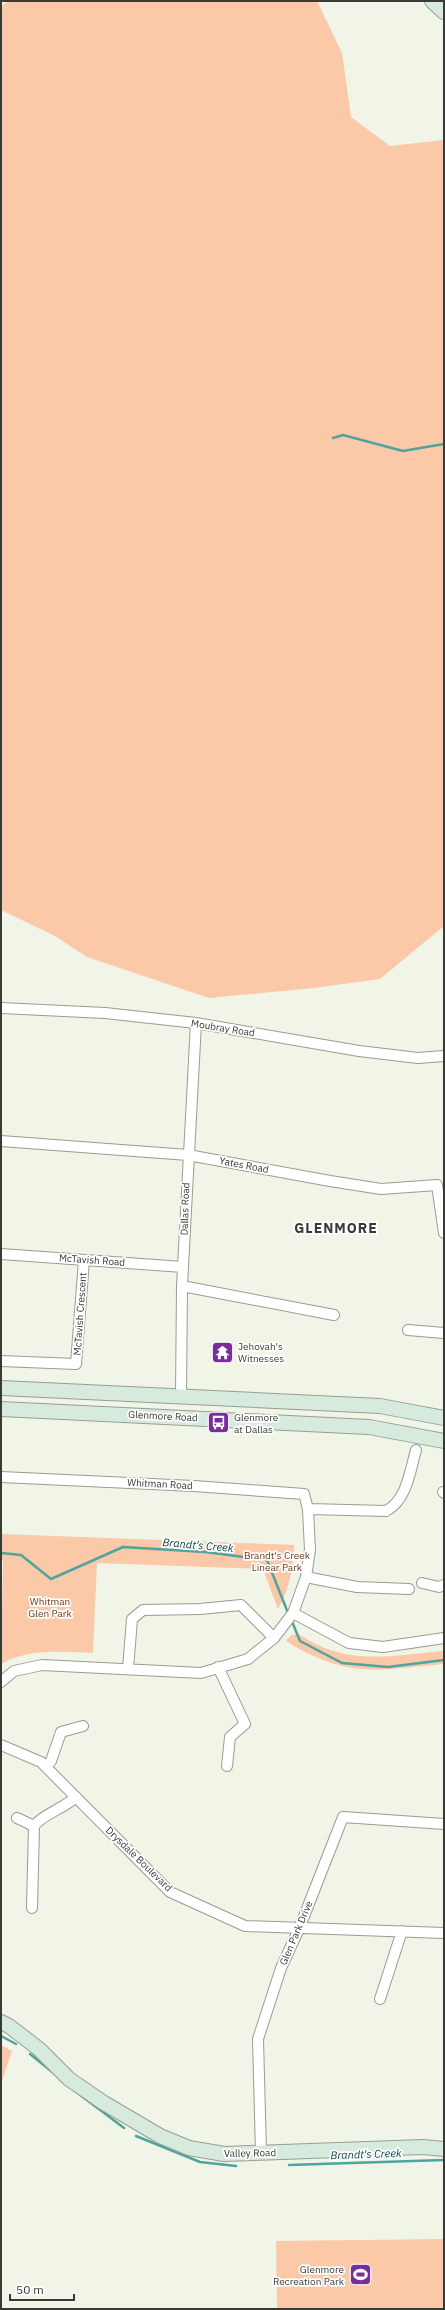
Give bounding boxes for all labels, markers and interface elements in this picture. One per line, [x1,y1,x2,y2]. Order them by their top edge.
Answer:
street label: Moubray Road [190,1017,256,1039]
street label: Yates Road [218,1154,270,1176]
street label: Dallas Road [178,1182,192,1236]
district label: GLENMORE [294,1219,378,1237]
street label: McTavish Road [58,1251,126,1269]
street label: McTavish Crescent [71,1272,89,1356]
temple icon: Jehovah's Witnesses [209,1339,235,1365]
place label: Jehovah's Witnesses [238,1340,284,1365]
street label: Glenmore Road [128,1408,198,1424]
bus stop icon: Glenmore at Dallas [206,1410,232,1436]
place label: Glenmore at Dallas [234,1411,279,1436]
street label: Whitman Road [127,1476,193,1492]
water label: Brandt's Creek [162,1535,234,1555]
park label: Brandt's Creek Linear Park [244,1549,311,1574]
park label: Whitman Glen Park [28,1595,72,1620]
street label: Drysdale Boulevard [103,1824,175,1894]
street label: Glen Park Drive [277,1898,316,1967]
street label: Valley Road [224,2146,276,2160]
water label: Brandt's Creek [330,2146,402,2162]
sports icon: Glenmore Recreation Park [347,2262,373,2288]
place label: Glenmore Recreation Park [273,2263,345,2288]
scale bar [10,2276,74,2302]
text: 50 m [16,2282,44,2297]

